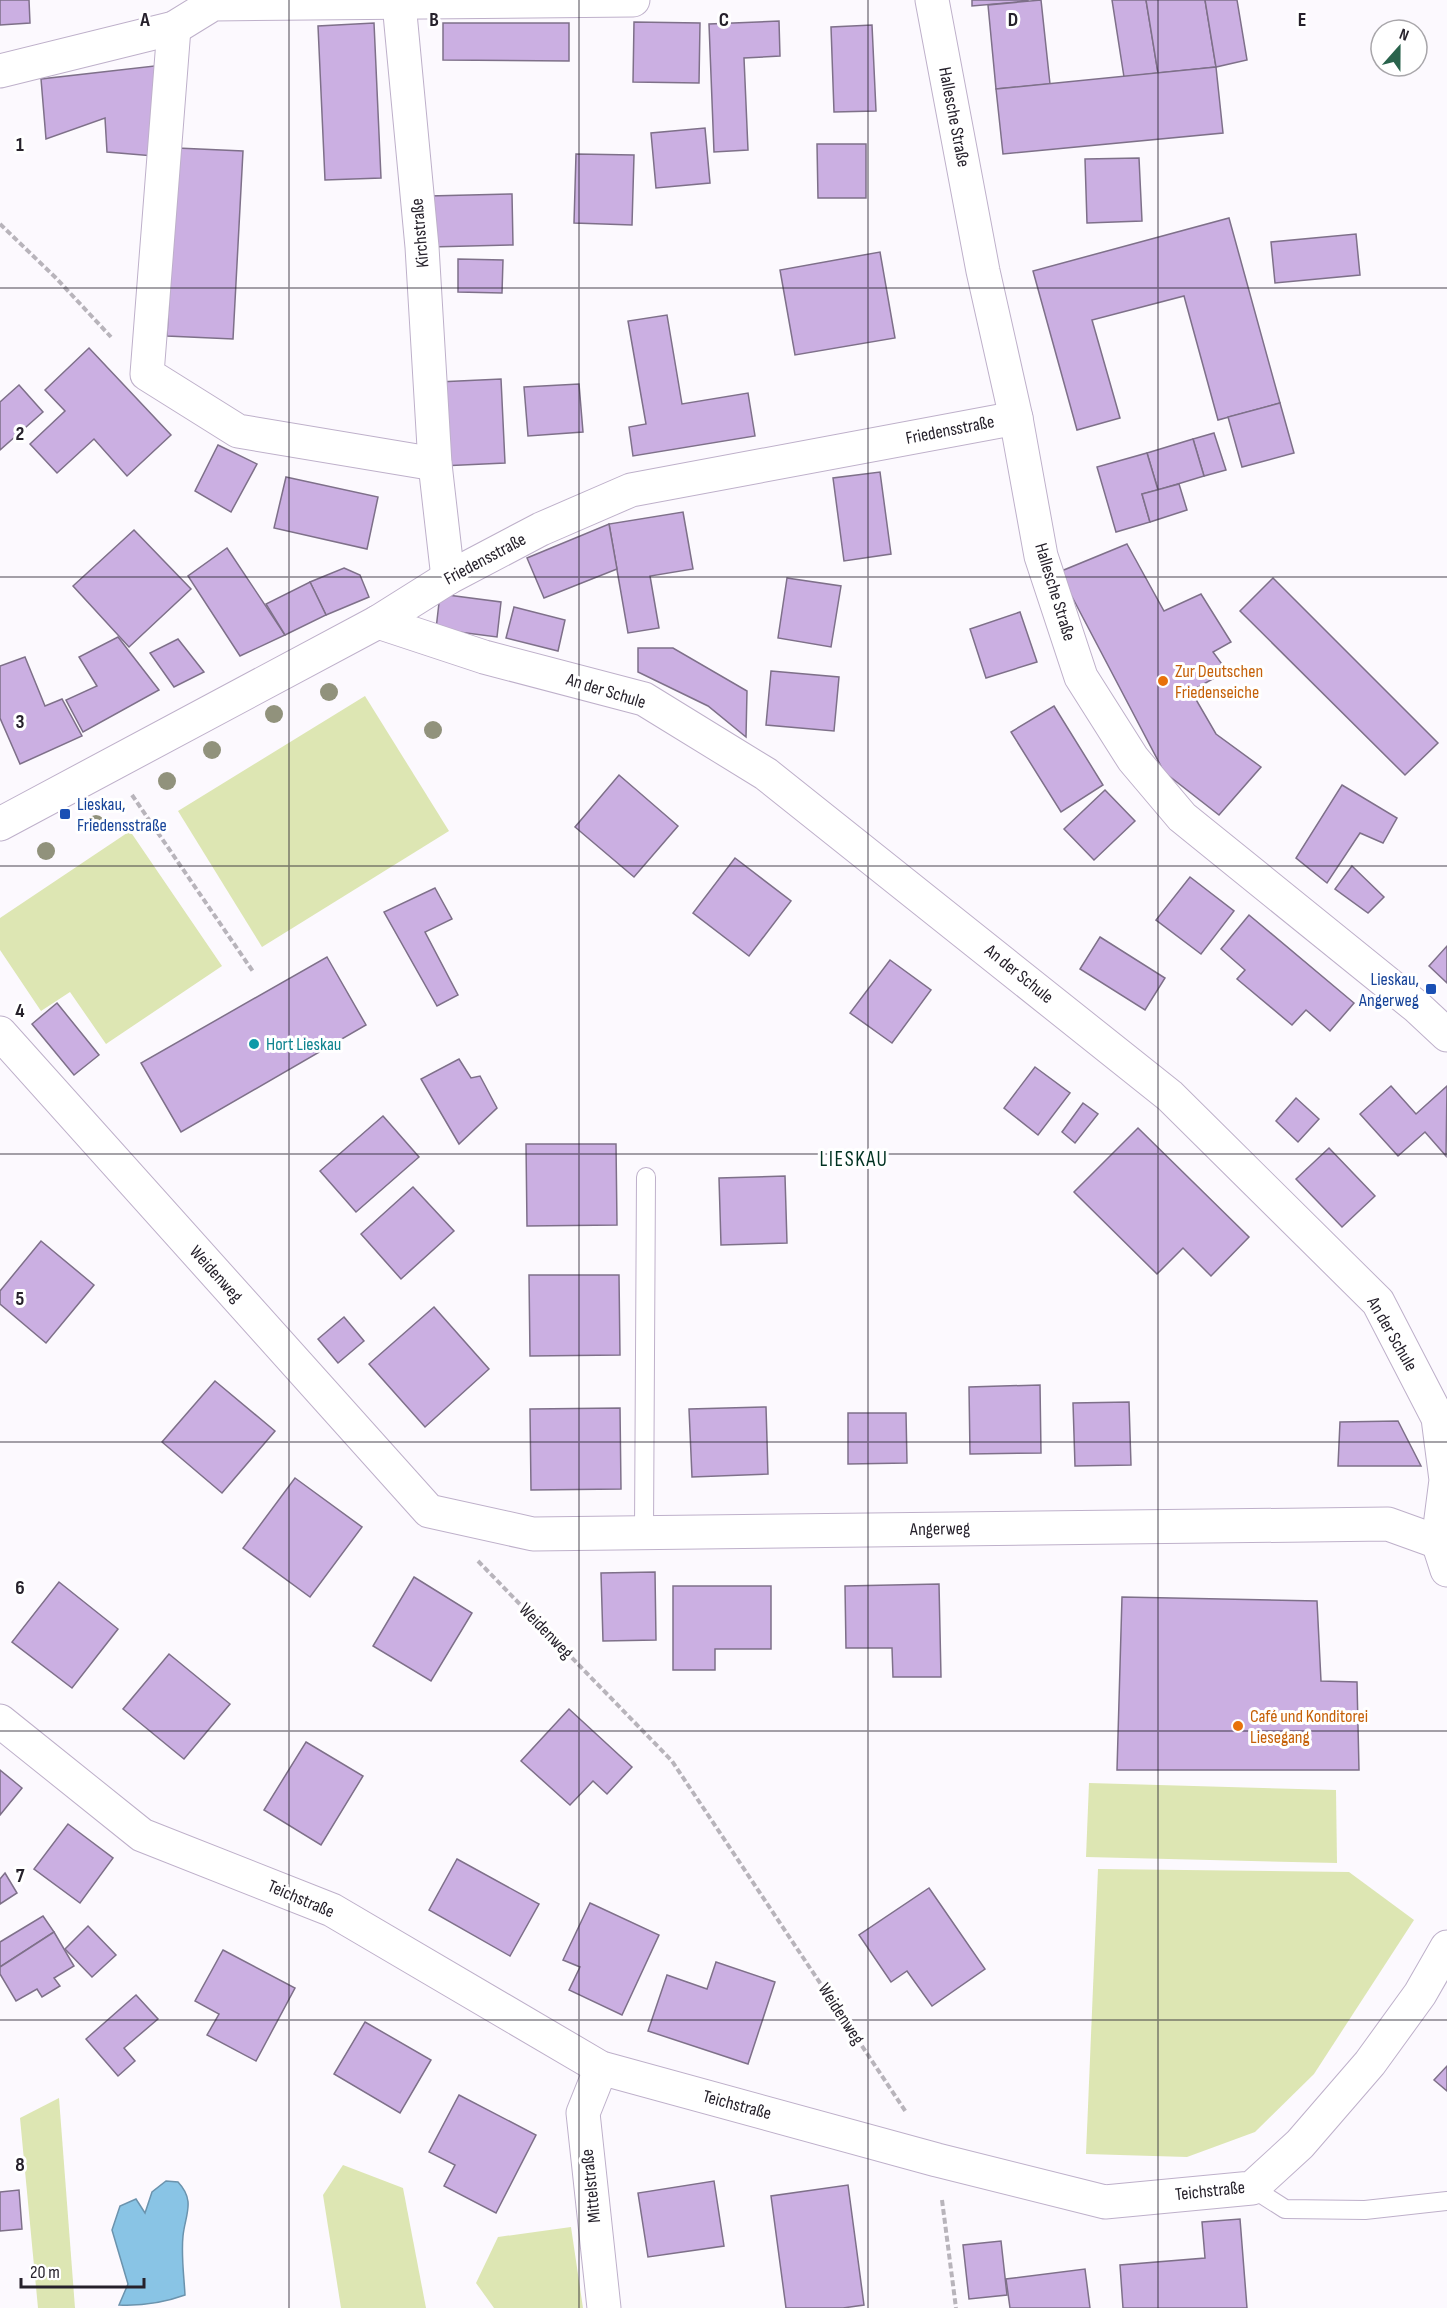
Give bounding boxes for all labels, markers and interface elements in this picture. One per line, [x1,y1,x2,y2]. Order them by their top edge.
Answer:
text: A [139,8,150,32]
text: B [429,8,439,32]
text: C [719,8,729,32]
text: D [1008,8,1018,32]
text: E [1298,8,1306,32]
north arrow [1369,18,1429,78]
text: N [1396,25,1411,46]
street label: Hallesche Straße [934,65,974,169]
text: 1 [16,133,24,157]
street label: Kirchstraße [406,197,434,269]
street label: Friedensstraße [904,411,996,449]
text: 2 [16,422,24,446]
street label: Friedensstraße [440,529,530,589]
street label: Hallesche Straße [1030,541,1080,643]
place label: Zur Deutschen Friedenseiche [1175,661,1263,703]
street label: An der Schule [563,669,648,713]
marker: Zur Deutschen Friedenseiche [1156,674,1170,688]
text: 3 [16,710,25,734]
place label: Lieskau, Friedensstraße [77,794,167,836]
marker: Lieskau, Friedensstraße [58,807,72,821]
street label: An der Schule [980,939,1058,1008]
place label: Lieskau, Angerweg [1358,969,1419,1011]
marker: Lieskau, Angerweg [1424,982,1438,996]
text: 4 [15,999,25,1023]
place label: Hort Lieskau [266,1034,341,1055]
marker: Hort Lieskau [247,1037,261,1051]
district label: LIESKAU [820,1147,888,1172]
street label: Weidenweg [185,1241,247,1307]
text: 5 [16,1287,25,1311]
street label: An der Schule [1362,1292,1422,1375]
street label: Angerweg [909,1518,970,1540]
text: 6 [15,1576,25,1600]
street label: Weidenweg [515,1599,577,1663]
place label: Café und Konditorei Liesegang [1250,1706,1368,1748]
marker: Café und Konditorei Liesegang [1231,1719,1245,1733]
text: 7 [16,1864,25,1888]
street label: Teichstraße [265,1876,337,1922]
street label: Weidenweg [813,1979,869,2049]
street label: Teichstraße [700,2086,774,2124]
street label: Mittelstraße [577,2148,605,2224]
text: 8 [15,2153,25,2177]
street label: Teichstraße [1174,2177,1246,2205]
scale bar [21,2251,144,2289]
text: 20 m [30,2262,60,2283]

